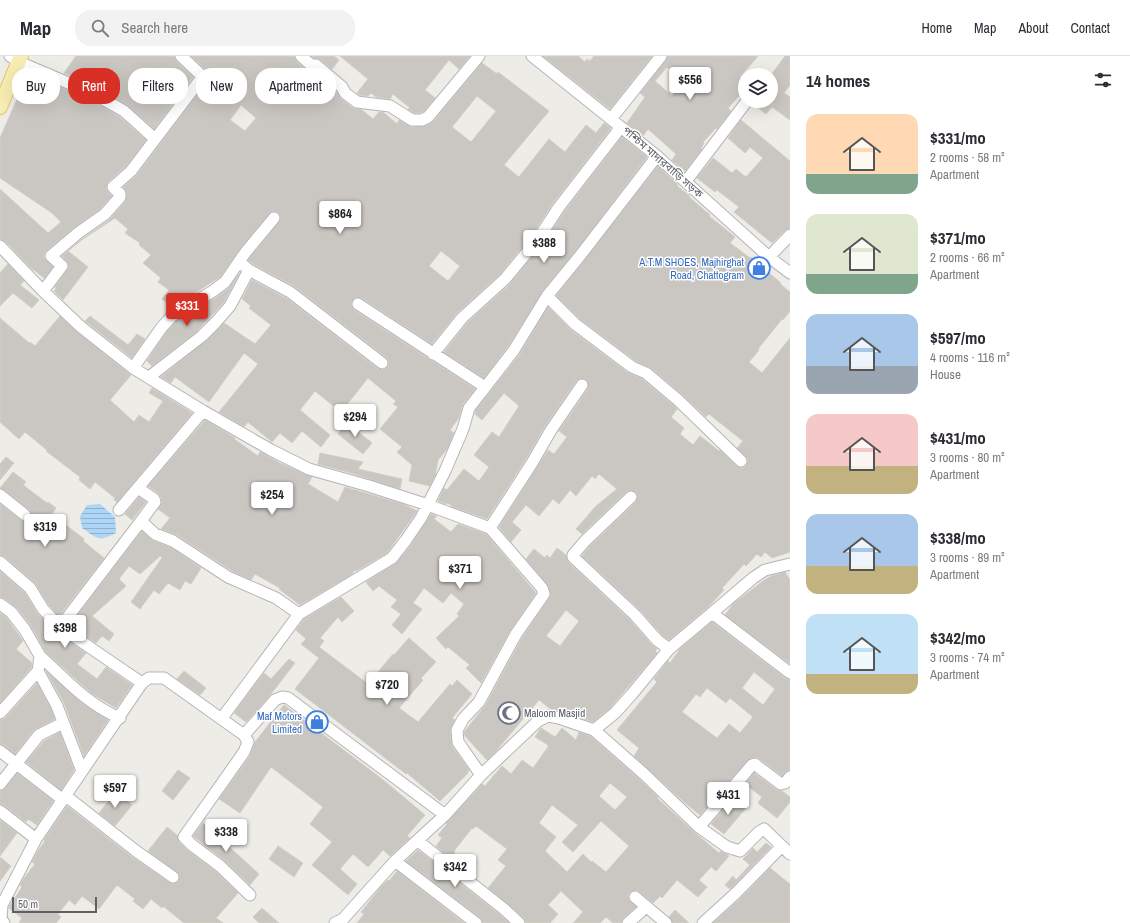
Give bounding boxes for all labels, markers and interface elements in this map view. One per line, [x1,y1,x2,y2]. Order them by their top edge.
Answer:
search box [75,10,355,46]
text: Map [20,15,51,41]
icon: search [89,17,111,39]
text: Search here [121,17,188,38]
text: Home [921,19,952,37]
text: Map [974,19,996,37]
text: About [1018,19,1048,37]
text: Contact [1070,19,1110,37]
pin: $556 [666,67,714,101]
chip: Buy [12,68,60,104]
chip: Rent [68,68,120,104]
chip: Filters [128,68,188,104]
chip: New [196,68,247,104]
chip: Apartment [255,68,336,104]
map controls [738,68,778,108]
button: layers [738,68,778,108]
text: 14 homes [806,69,870,92]
icon: filters [1092,69,1114,91]
text: $556 [678,71,702,88]
street label: পশ্চিম মাদারবাড়ি সড়ক [620,123,706,201]
text: $331/mo [930,126,986,149]
icon: home [838,130,886,178]
text: 2 rooms · 58 m² [930,149,1005,166]
text: Apartment [930,166,979,183]
pin: $864 [316,201,364,235]
text: $864 [328,205,352,222]
text: $371/mo [930,226,986,249]
pin: $388 [520,230,568,264]
icon: home [838,230,886,278]
text: $388 [532,234,556,251]
text: 2 rooms · 66 m² [930,249,1005,266]
place label: A.T.M SHOES, Majhirghat Road, Chattogram [638,255,744,282]
shop icon: A.T.M SHOES, Majhirghat Road, Chattogram [746,255,772,281]
text: Apartment [930,266,979,283]
pin: $331 [163,293,211,327]
text: $331 [175,297,199,314]
text: $597/mo [930,326,986,349]
icon: home [838,330,886,378]
text: 4 rooms · 116 m² [930,349,1010,366]
text: House [930,366,961,383]
pin: $294 [331,404,379,438]
text: $294 [343,408,367,425]
text: $431/mo [930,426,986,449]
icon: home [838,430,886,478]
text: 3 rooms · 80 m² [930,449,1005,466]
text: Apartment [930,466,979,483]
pin: $254 [248,482,296,516]
text: $254 [260,486,284,503]
pin: $319 [21,514,69,548]
text: $319 [33,518,57,535]
text: $338/mo [930,526,986,549]
icon: home [838,530,886,578]
text: 3 rooms · 89 m² [930,549,1005,566]
pin: $371 [436,556,484,590]
text: $371 [448,560,472,577]
text: Apartment [930,566,979,583]
pin: $398 [41,615,89,649]
text: $398 [53,619,77,636]
text: $342/mo [930,626,986,649]
icon: home [838,630,886,678]
text: 3 rooms · 74 m² [930,649,1005,666]
text: Apartment [930,666,979,683]
pin: $720 [363,672,411,706]
text: $720 [375,676,399,693]
mosque icon: Maloom Masjid [496,700,522,726]
place label: Maloom Masjid [524,706,585,720]
place label: Maf Motors Limited [257,709,302,736]
shop icon: Maf Motors Limited [304,709,330,735]
pin: $597 [91,775,139,809]
text: $597 [103,779,127,796]
pin: $431 [704,782,752,816]
text: $431 [716,786,740,803]
pin: $338 [202,819,250,853]
text: $338 [214,823,238,840]
pin: $342 [431,854,479,888]
text: $342 [443,858,467,875]
scale bar [12,895,97,914]
text: 50 m [18,897,38,911]

